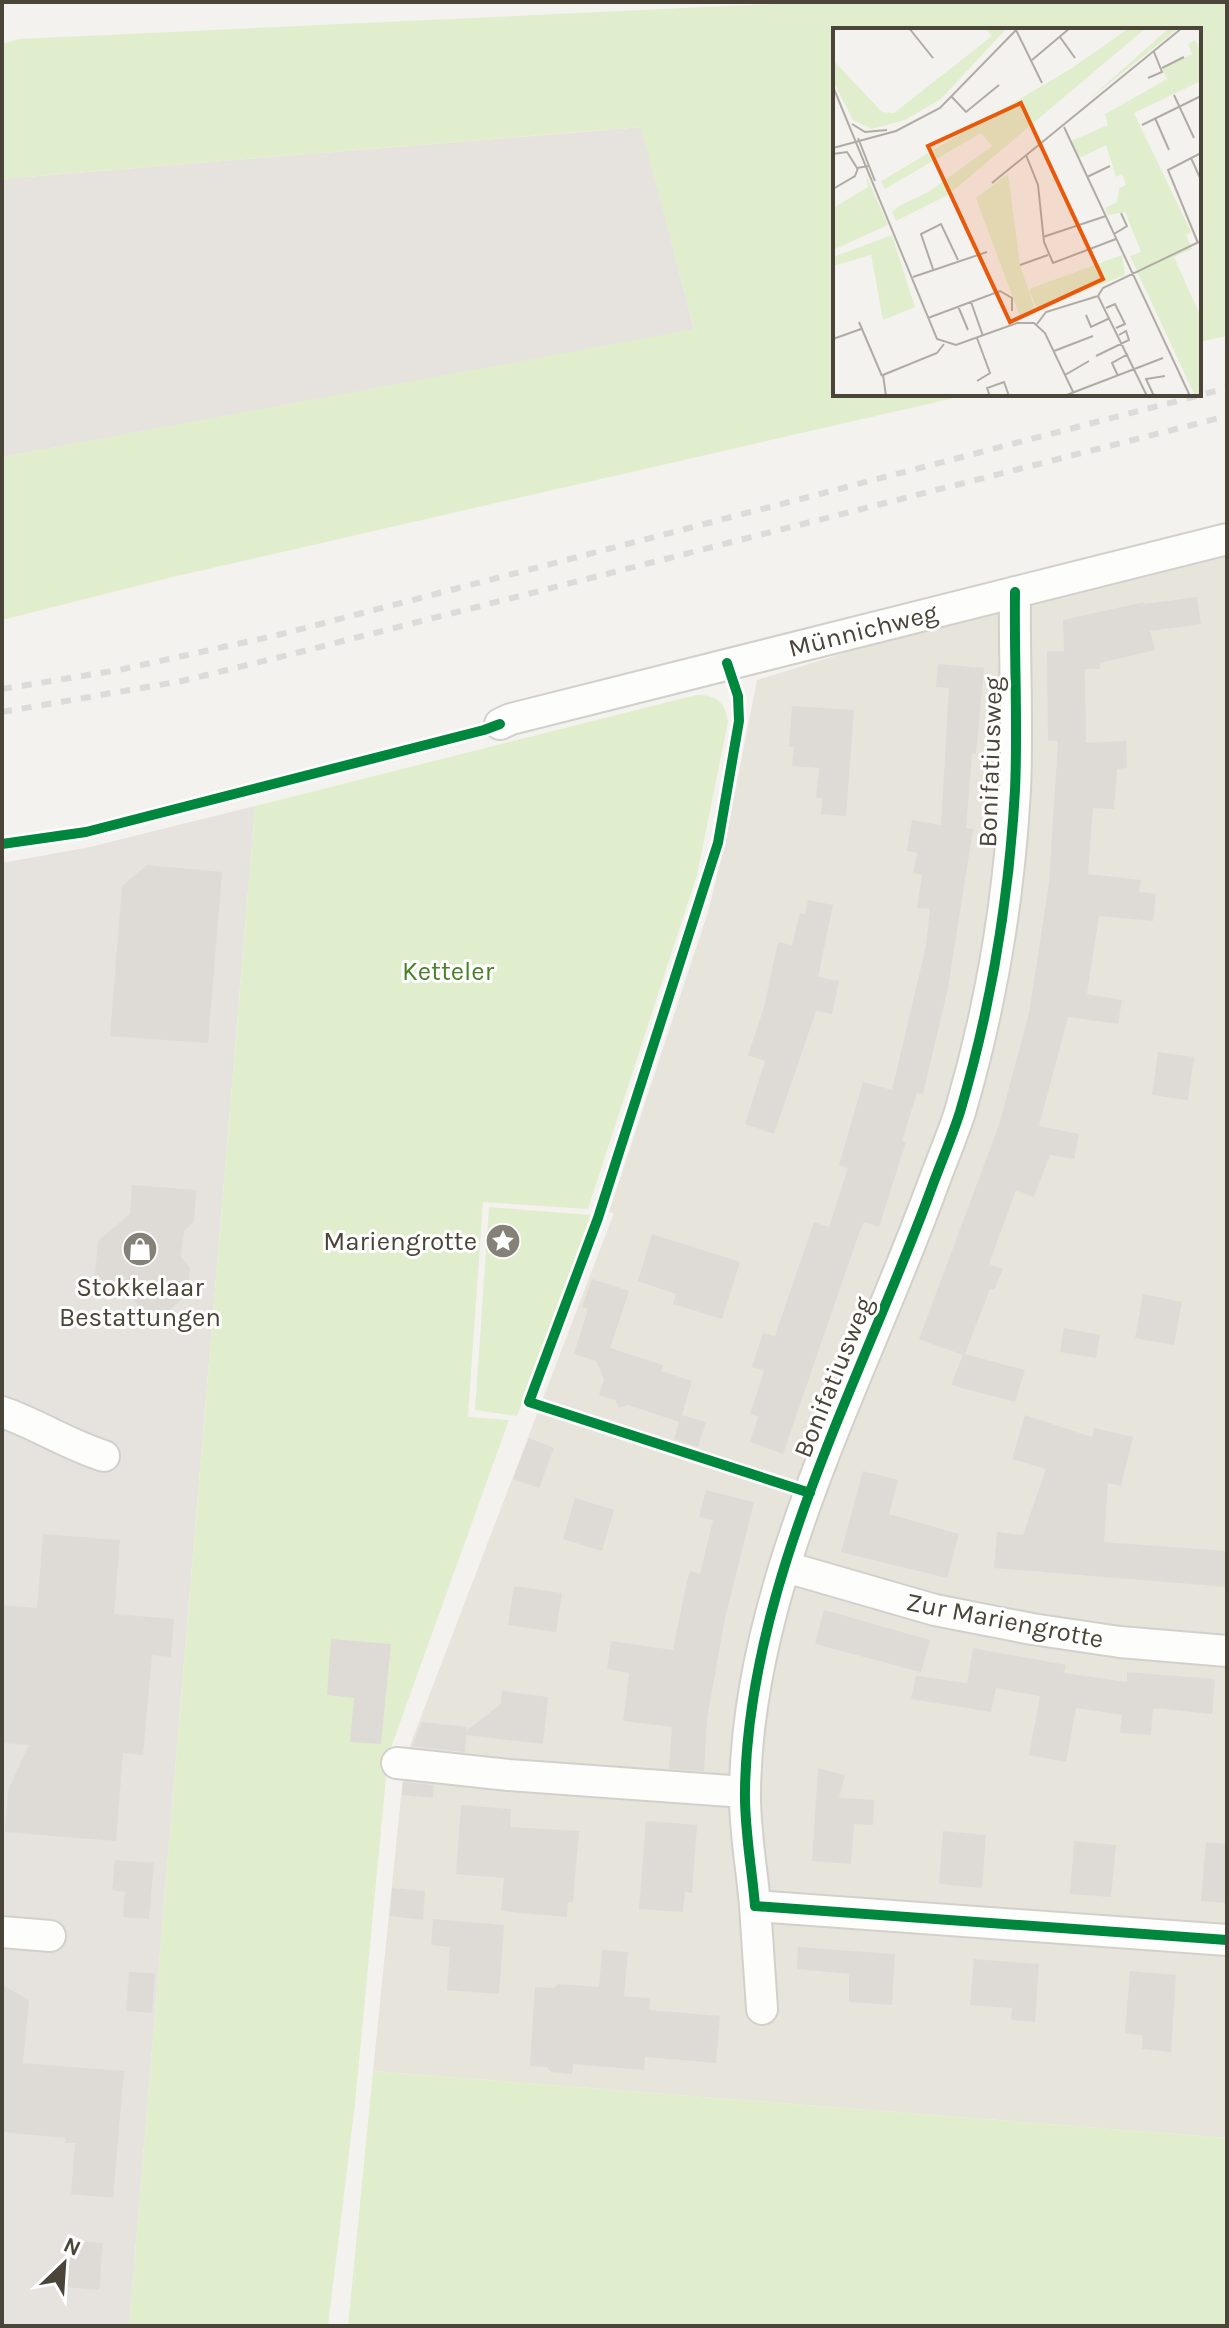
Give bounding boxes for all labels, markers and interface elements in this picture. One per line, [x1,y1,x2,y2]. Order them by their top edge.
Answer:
inset map [833,28,1201,396]
street label: Münnichweg [785,597,941,664]
street label: Bonifatiusweg [972,676,1009,848]
park label: Ketteler [402,956,495,987]
place icon: Mariengrotte [484,1222,522,1260]
place label: Mariengrotte [323,1226,477,1257]
shop icon: Stokkelaar Bestattungen [121,1230,159,1268]
place label: Stokkelaar Bestattungen [59,1272,221,1333]
street label: Bonifatiusweg [787,1292,880,1462]
street label: Zur Mariengrotte [904,1586,1106,1655]
north arrow [24,2224,104,2304]
text: N [59,2232,85,2262]

